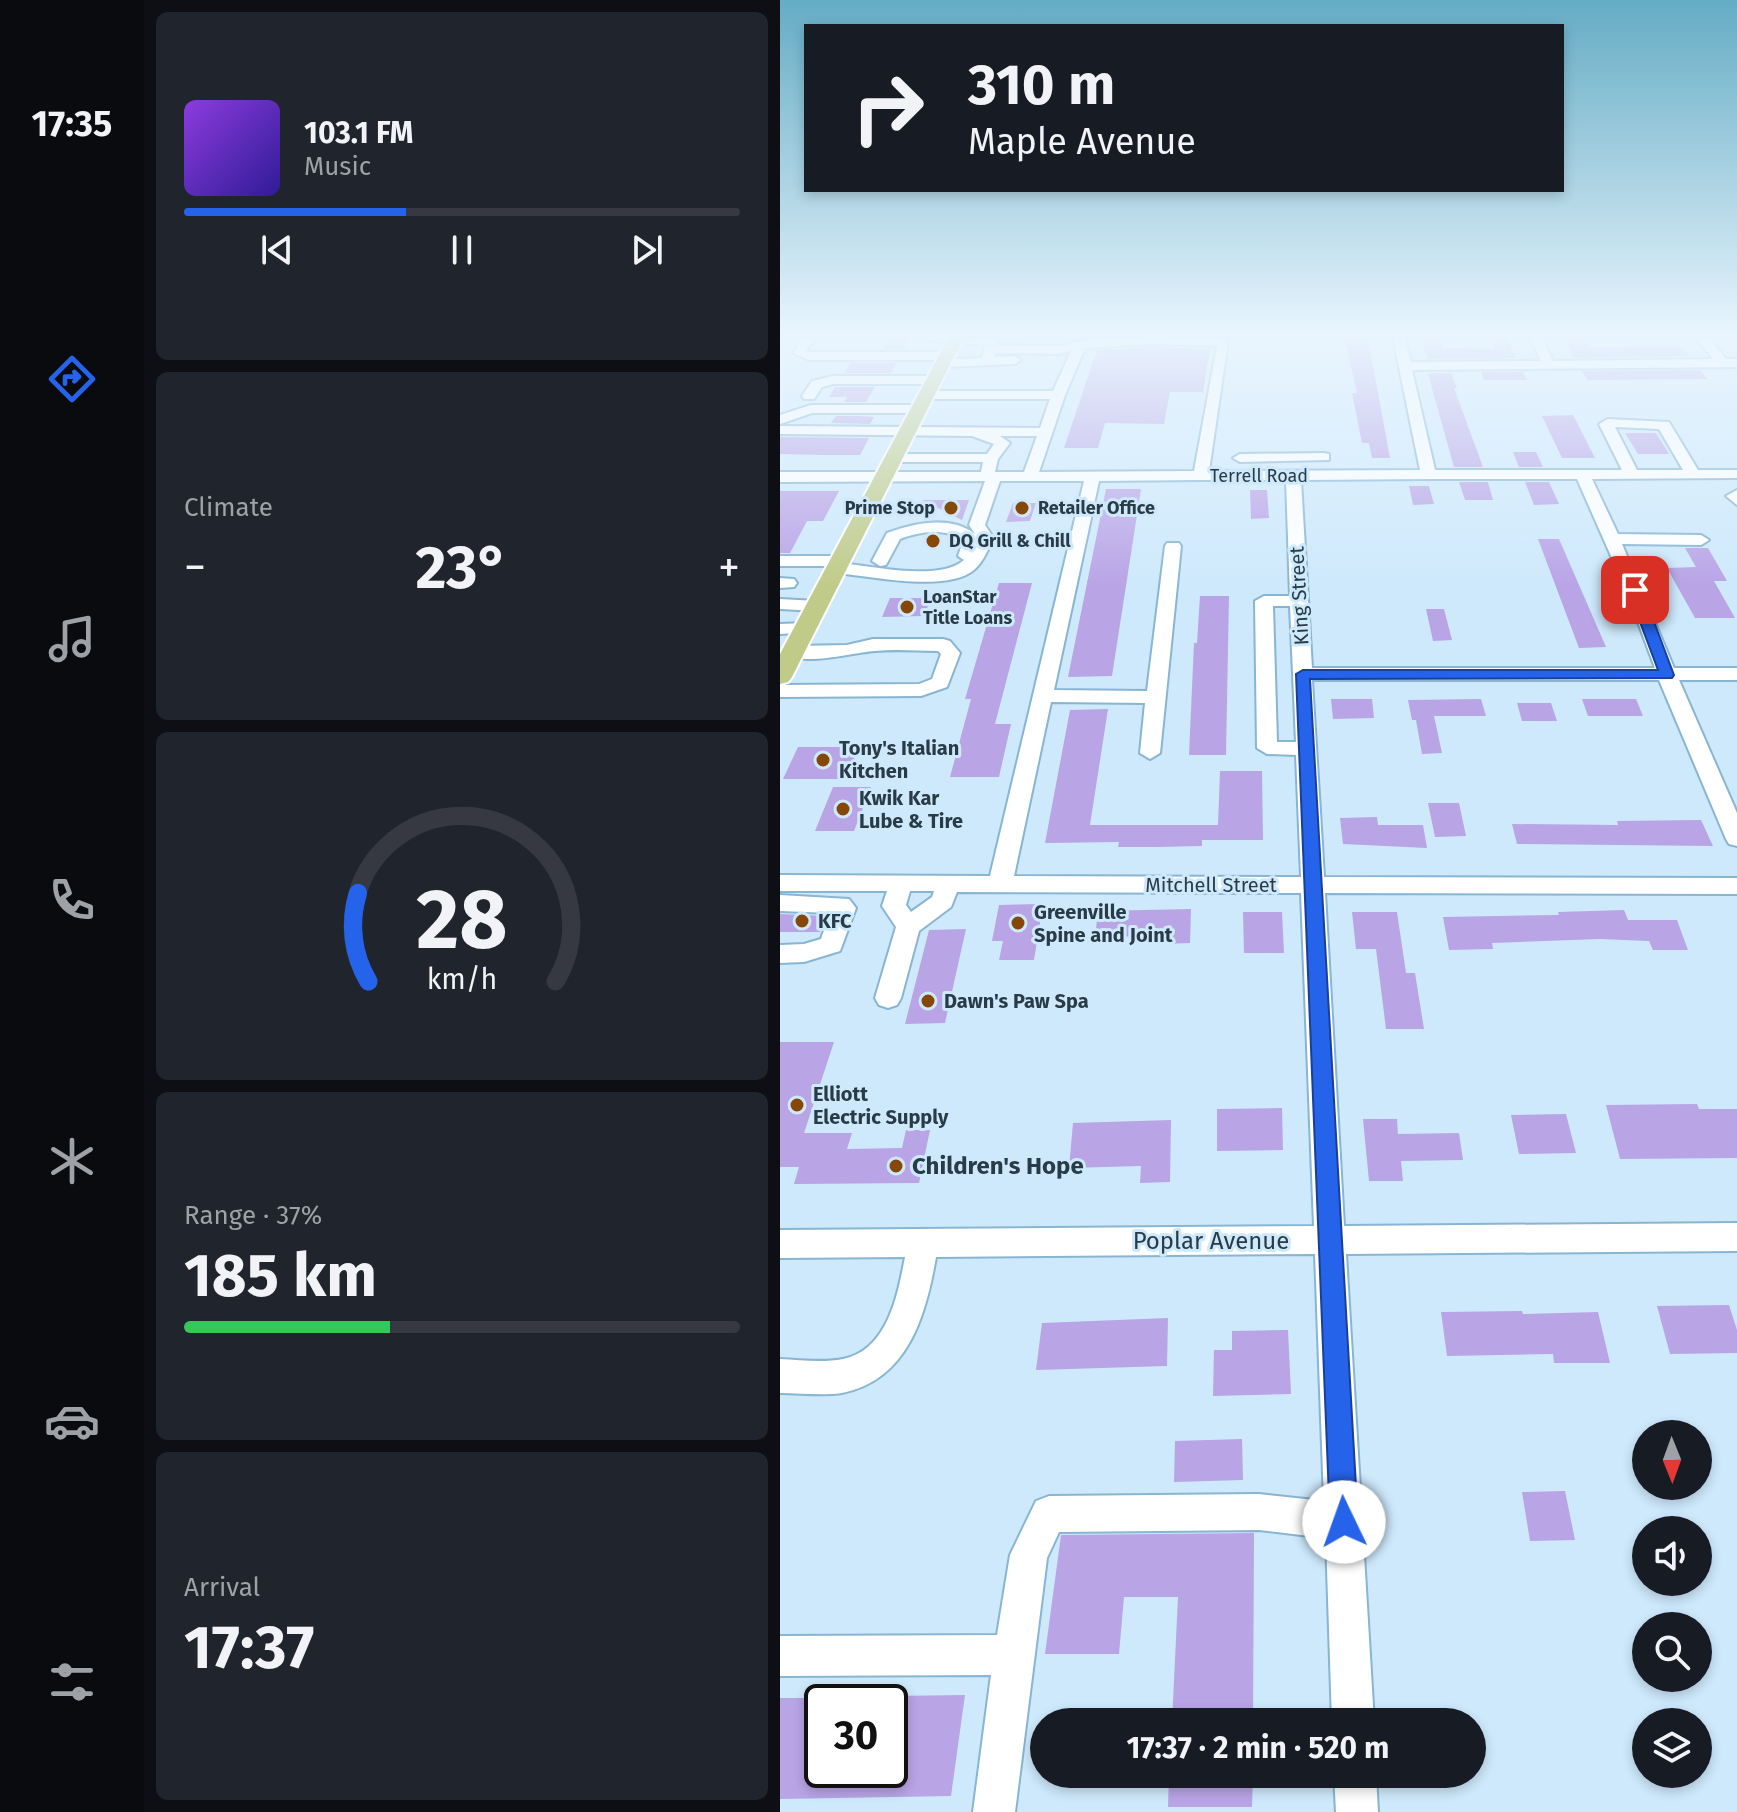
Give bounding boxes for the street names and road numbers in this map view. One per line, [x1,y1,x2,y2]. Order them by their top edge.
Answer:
street label: Terrell Road [1210,465,1308,487]
street label: King Street [1284,545,1314,646]
street label: Mitchell Street [1145,873,1278,897]
street label: Poplar Avenue [1133,1227,1289,1255]

